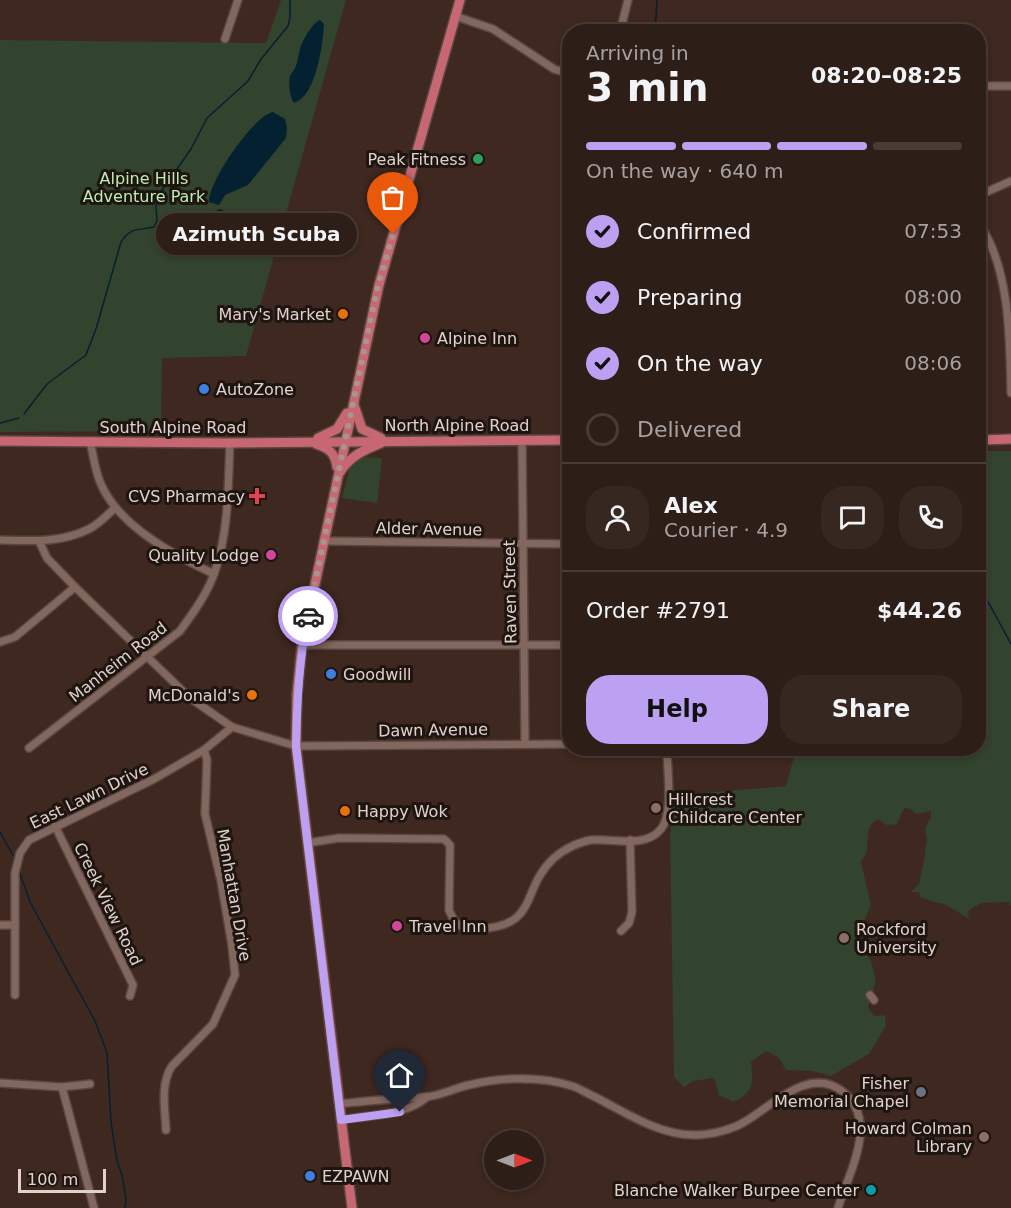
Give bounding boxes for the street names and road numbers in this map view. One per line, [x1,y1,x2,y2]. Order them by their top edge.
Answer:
street label: North Alpine Road [384,416,530,435]
street label: South Alpine Road [100,418,246,437]
street label: Alder Avenue [376,519,482,539]
street label: Raven Street [500,540,520,644]
street label: Manheim Road [65,618,171,706]
street label: Dawn Avenue [378,720,488,740]
street label: East Lawn Drive [27,759,151,833]
street label: Manhattan Drive [213,827,255,963]
street label: Creek View Road [70,839,146,969]

